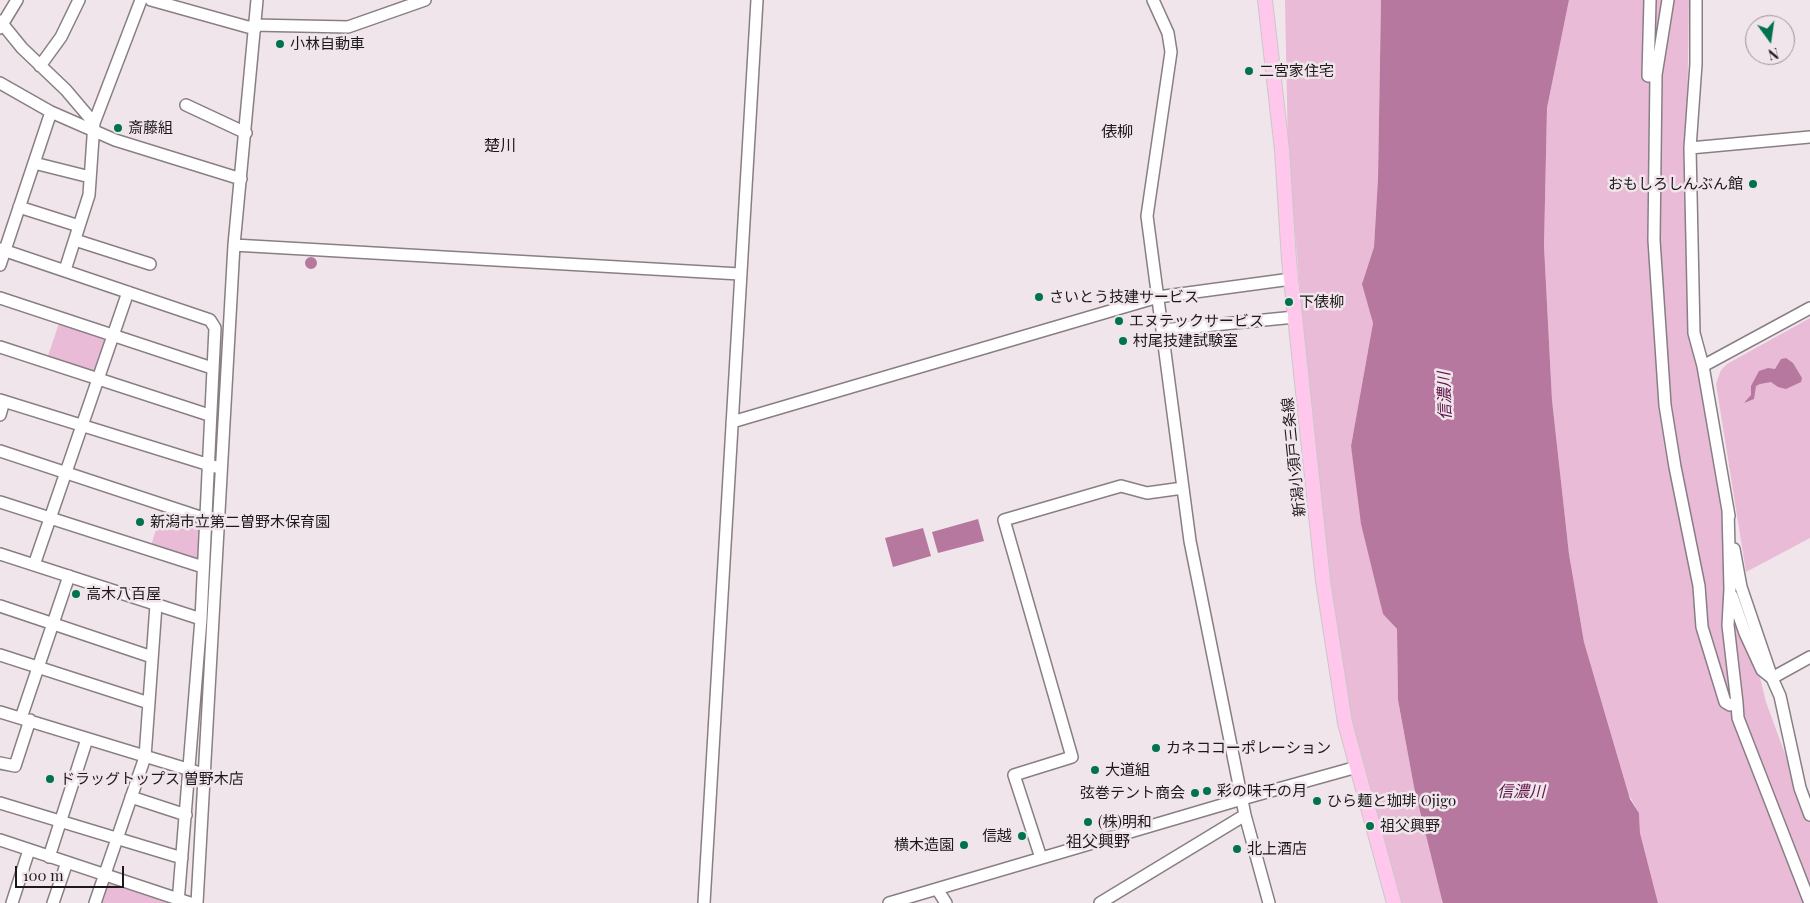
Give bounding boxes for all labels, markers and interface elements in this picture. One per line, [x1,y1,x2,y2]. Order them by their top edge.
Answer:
north arrow [1745,15,1795,65]
place label: 小林自動車 [290,35,365,53]
marker: 小林自動車 [274,38,286,50]
text: N [1766,44,1781,65]
place label: 二宮家住宅 [1259,62,1334,80]
marker: 二宮家住宅 [1243,65,1255,77]
place label: 斎藤組 [128,119,173,137]
marker: 斎藤組 [112,122,124,134]
district label: 俵柳 [1101,122,1133,142]
district label: 楚川 [484,136,516,156]
place label: おもしろしんぶん館 [1608,175,1743,193]
marker: おもしろしんぶん館 [1747,178,1759,190]
place label: さいとう技建サービス [1049,288,1199,306]
marker: さいとう技建サービス [1033,291,1045,303]
place label: 下俵柳 [1299,293,1344,311]
marker: 下俵柳 [1283,296,1295,308]
place label: エヌテックサービス [1129,312,1264,330]
marker: エヌテックサービス [1113,315,1125,327]
place label: 村尾技建試験室 [1133,332,1238,350]
marker: 村尾技建試験室 [1117,335,1129,347]
water label: 信濃川 [1435,372,1455,420]
street label: 新潟小須戸三条線 [1279,396,1309,518]
place label: 新潟市立第二曽野木保育園 [150,513,330,531]
marker: 新潟市立第二曽野木保育園 [134,516,146,528]
place label: 高木八百屋 [86,585,161,603]
marker: 高木八百屋 [70,588,82,600]
place label: カネココーポレーション [1166,739,1331,757]
marker: カネココーポレーション [1150,742,1162,754]
place label: 大道組 [1105,761,1150,779]
marker: 大道組 [1089,764,1101,776]
place label: ドラッグトップス 曽野木店 [60,770,244,788]
marker: ドラッグトップス 曽野木店 [44,773,56,785]
place label: 彩の味千の月 [1217,782,1307,800]
water label: 信濃川 [1497,782,1545,802]
place label: 弦巻テント商会 [1080,784,1185,802]
marker: 彩の味千の月 [1201,785,1213,797]
marker: 弦巻テント商会 [1189,787,1201,799]
place label: ひら麺と珈琲 Ojigo [1327,792,1456,810]
marker: ひら麺と珈琲 Ojigo [1311,795,1323,807]
place label: (株)明和 [1098,813,1152,831]
marker: (株)明和 [1082,816,1094,828]
place label: 祖父興野 [1380,817,1440,835]
marker: 祖父興野 [1364,820,1376,832]
place label: 信越 [982,827,1012,845]
marker: 信越 [1016,830,1028,842]
district label: 祖父興野 [1066,832,1130,852]
place label: 横木造園 [894,836,954,854]
marker: 横木造園 [958,839,970,851]
place label: 北上酒店 [1247,840,1307,858]
marker: 北上酒店 [1231,843,1243,855]
scale bar [18,856,126,888]
text: 100 m [23,865,64,885]

